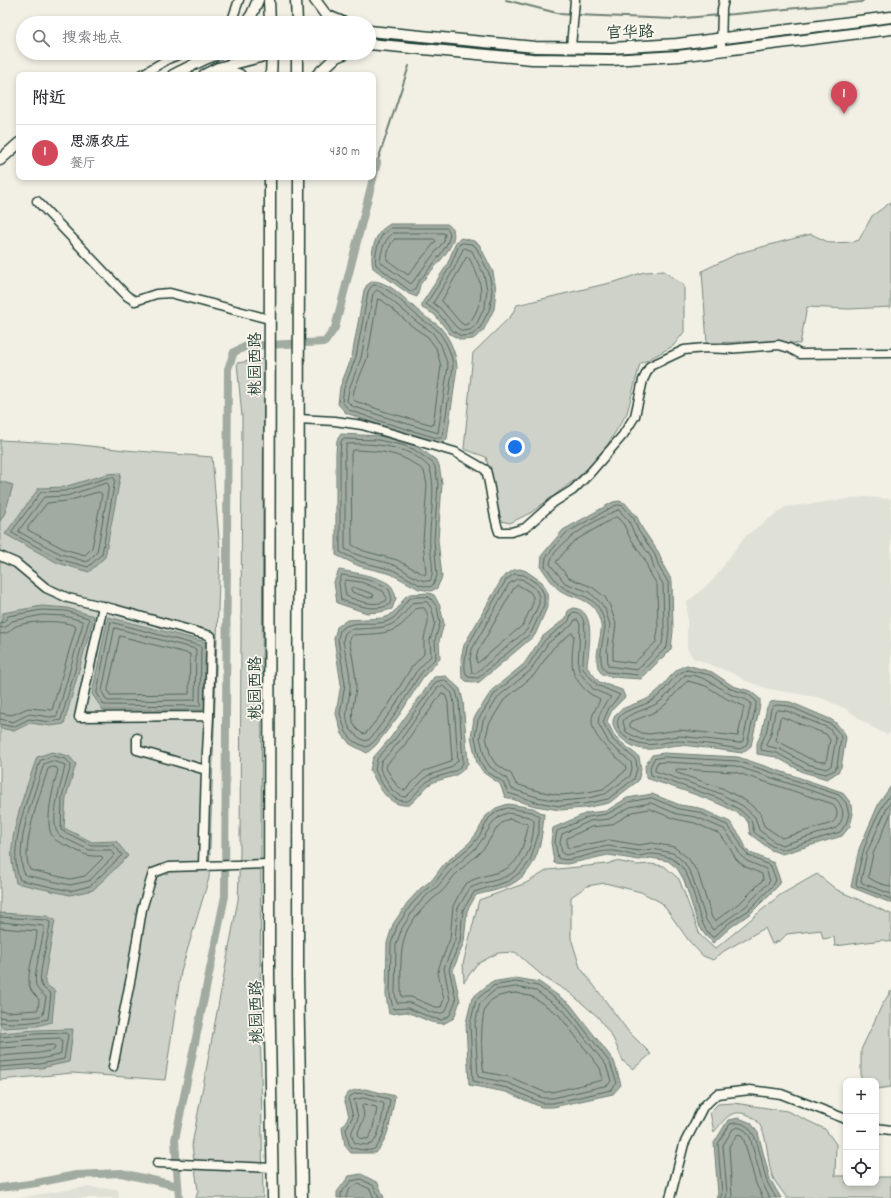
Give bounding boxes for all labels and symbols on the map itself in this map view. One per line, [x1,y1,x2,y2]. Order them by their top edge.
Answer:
street label: 官华路 [606,21,654,46]
pin: 1 [831,81,857,114]
street label: 桃园西路 [245,332,268,396]
your location [505,437,525,457]
street label: 桃园西路 [245,656,268,720]
street label: 桃园西路 [245,980,270,1044]

